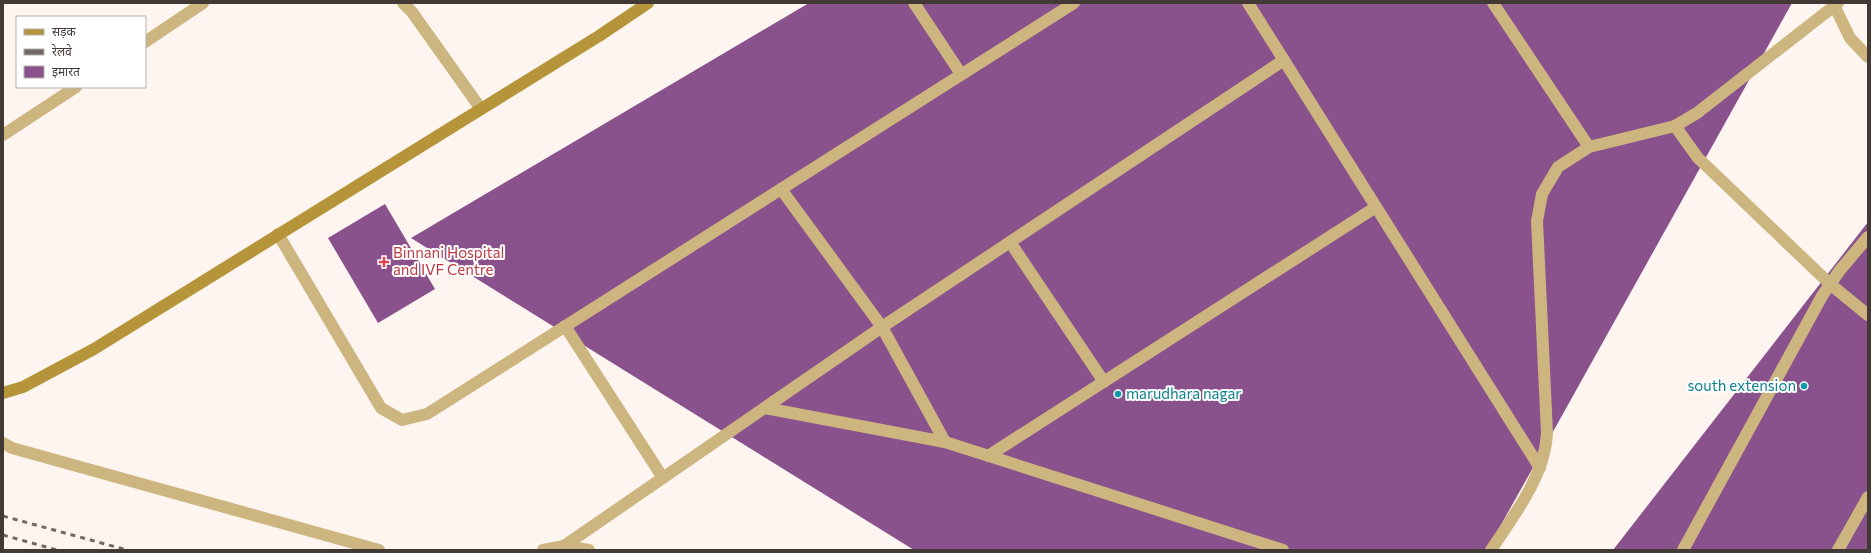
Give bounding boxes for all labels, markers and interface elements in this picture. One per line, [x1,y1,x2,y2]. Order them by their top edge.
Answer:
legend [16,16,146,88]
text: सड़क [52,24,77,39]
text: रेलवे [52,44,72,58]
text: इमारत [52,64,81,79]
place label: Binnani Hospital and IVF Centre [393,243,504,278]
marker: Binnani Hospital and IVF Centre [378,256,390,268]
place label: south extension [1688,376,1796,394]
marker: south extension [1799,381,1809,391]
place label: marudhara nagar [1126,384,1241,402]
marker: marudhara nagar [1113,389,1123,399]

